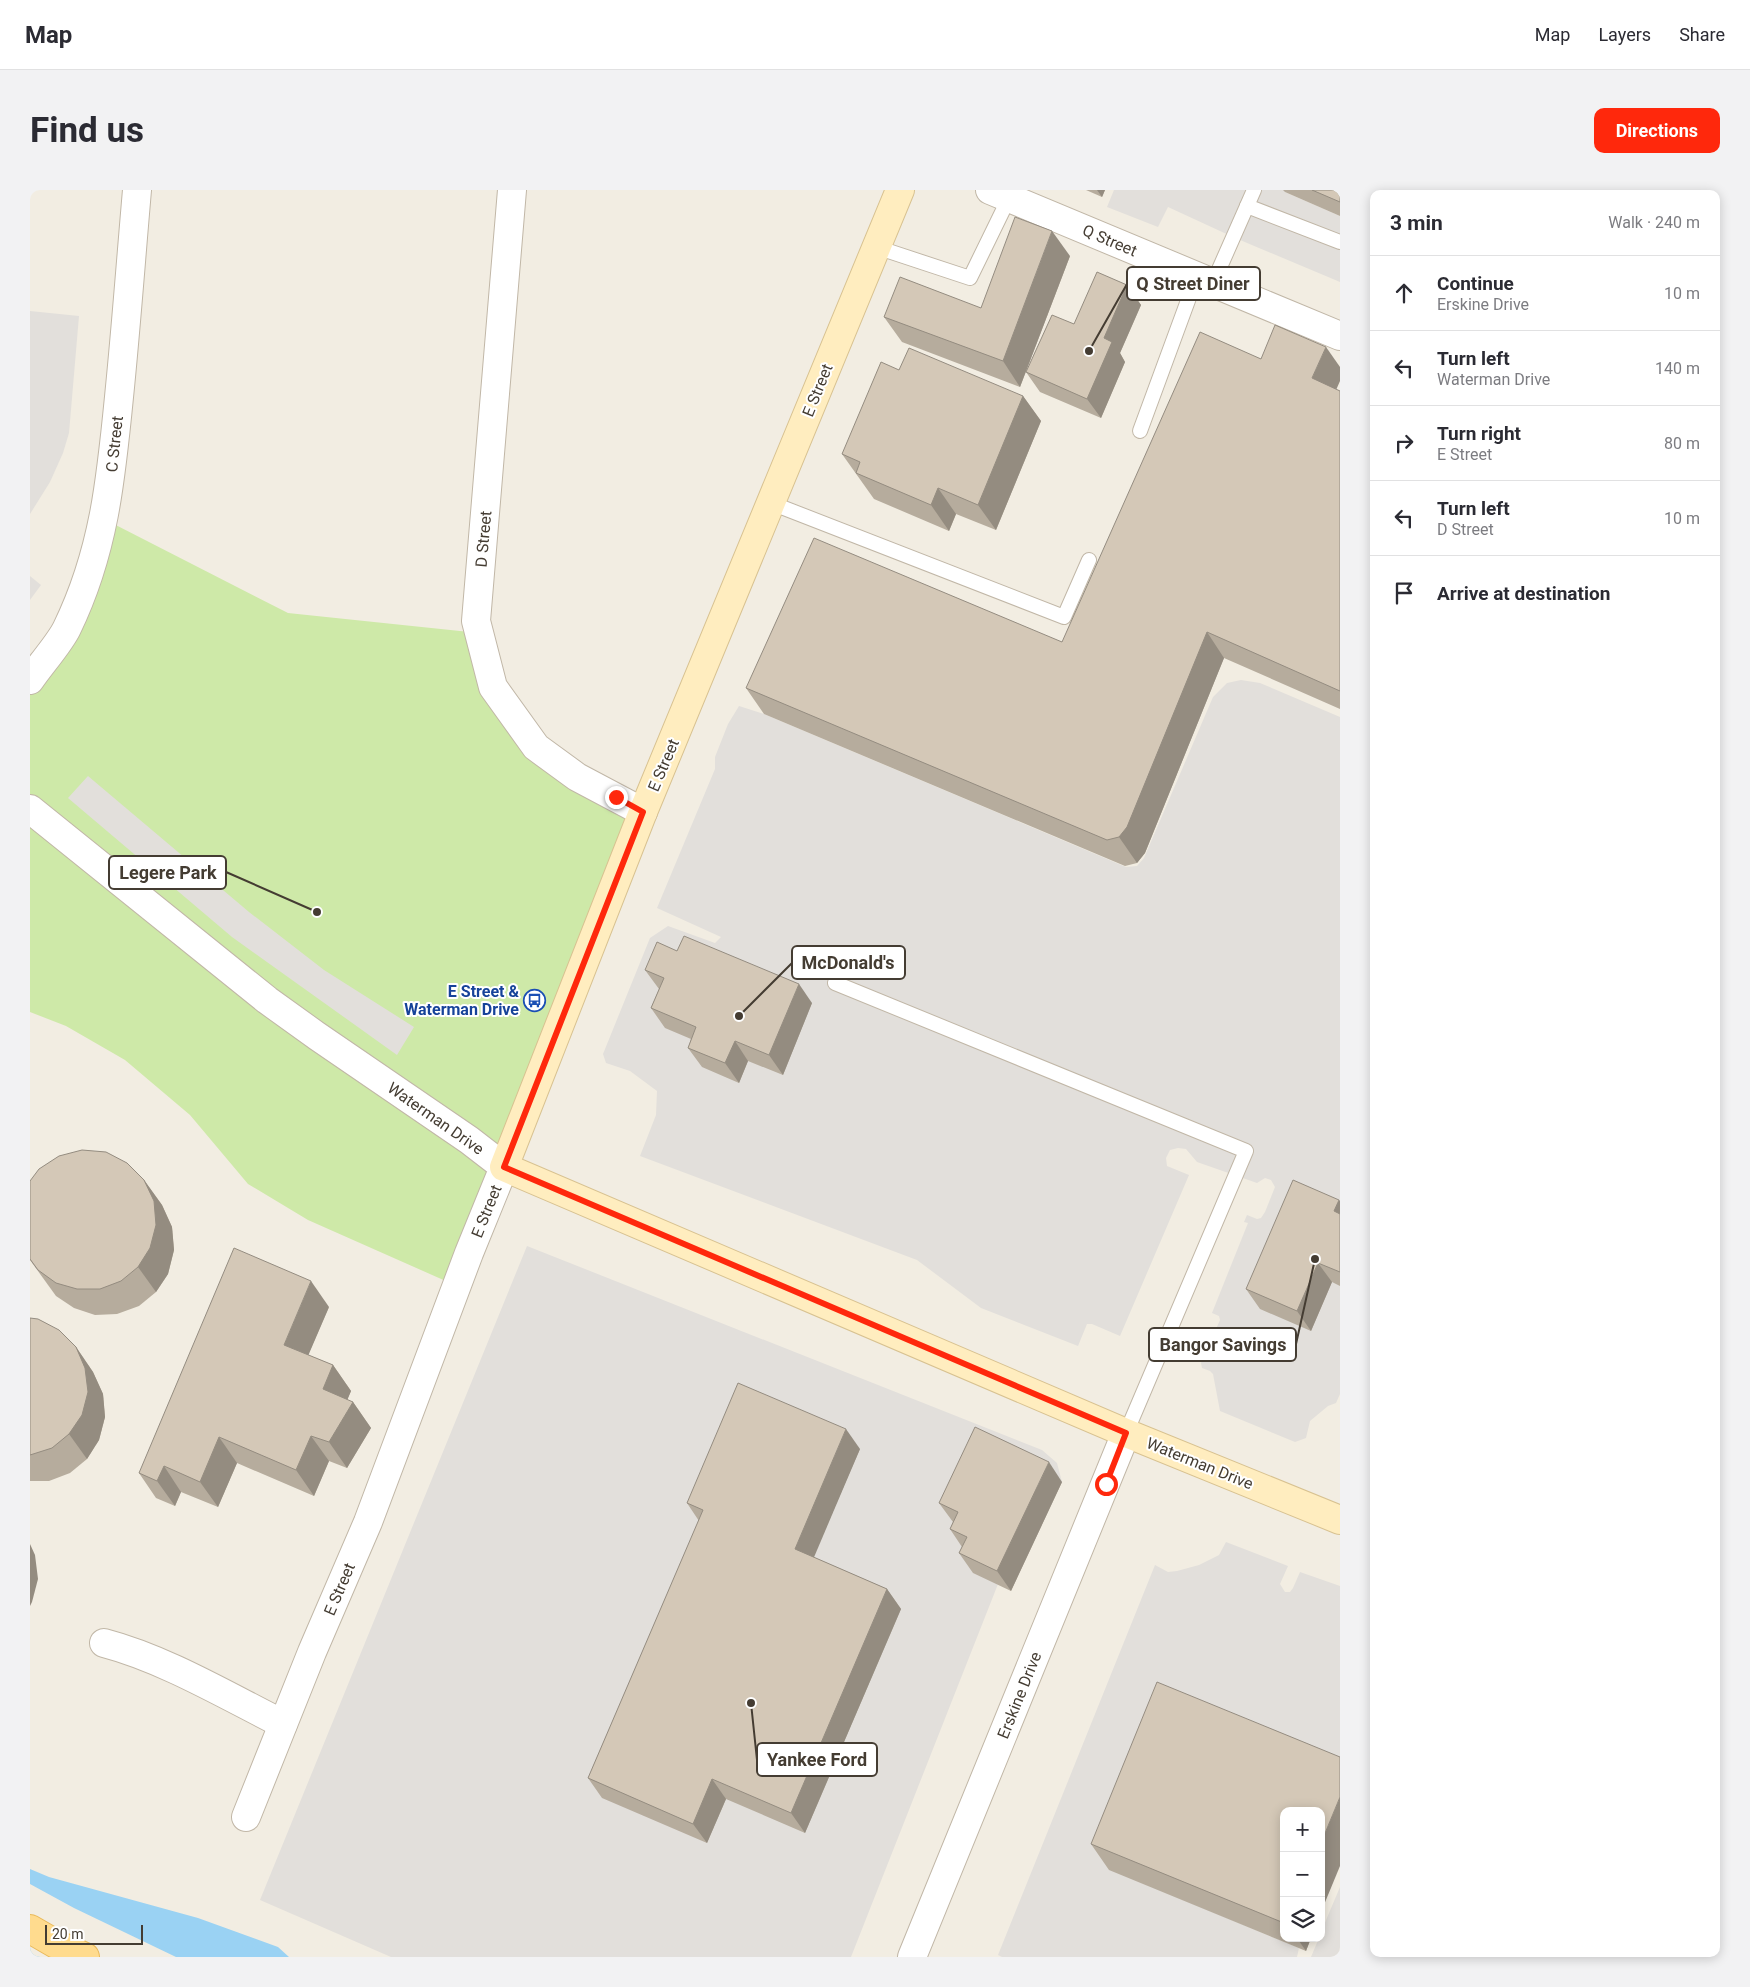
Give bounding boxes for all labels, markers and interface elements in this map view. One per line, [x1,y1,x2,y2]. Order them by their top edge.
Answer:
text: Map [25,21,72,49]
text: Map [1535,24,1570,45]
text: Layers [1598,24,1651,45]
text: Share [1679,24,1725,45]
button: Directions [1594,108,1720,153]
text: Find us [30,110,144,151]
text: 3 min [1390,211,1443,235]
text: Walk · 240 m [1608,213,1700,232]
street label: Q Street [1080,221,1140,260]
callout: Q Street Diner [1127,267,1260,300]
text: Continue [1437,272,1514,295]
text: Q Street Diner [1136,273,1250,294]
icon: ahead [1390,279,1418,307]
text: 10 m [1664,284,1700,303]
text: Erskine Drive [1437,295,1529,314]
text: Turn left [1437,347,1510,370]
icon: left [1390,354,1418,382]
text: 140 m [1655,359,1700,378]
street label: E Street [798,361,837,419]
text: Waterman Drive [1437,370,1550,389]
street label: C Street [102,415,127,473]
text: Turn right [1437,422,1521,445]
icon: right [1390,429,1418,457]
text: 80 m [1664,434,1700,453]
text: E Street [1437,445,1492,464]
text: Turn left [1437,497,1510,520]
icon: left [1390,504,1418,532]
text: 10 m [1664,509,1700,528]
street label: D Street [472,510,495,568]
text: D Street [1437,520,1494,539]
icon: arrive [1390,579,1418,607]
text: Arrive at destination [1437,582,1610,605]
street label: E Street [644,736,683,794]
route end [605,786,628,809]
callout: Legere Park [109,856,226,889]
text: Legere Park [119,862,217,883]
callout: McDonald's [792,946,905,979]
text: McDonald's [802,952,895,973]
place label: E Street & Waterman Drive [404,982,519,1019]
bus stop icon: E Street & Waterman Drive [523,988,547,1012]
street label: Waterman Drive [384,1078,488,1159]
street label: E Street [467,1182,506,1240]
callout: Bangor Savings [1149,1328,1296,1361]
text: Bangor Savings [1160,1334,1286,1355]
street label: Waterman Drive [1144,1433,1256,1493]
route start [1095,1473,1118,1496]
street label: E Street [320,1560,359,1618]
street label: Erskine Drive [993,1649,1046,1741]
callout: Yankee Ford [757,1743,877,1776]
text: Yankee Ford [767,1749,867,1770]
map controls [1280,1807,1325,1942]
button: + [1280,1807,1325,1852]
button: − [1280,1852,1325,1897]
button: layers [1280,1897,1325,1942]
scale bar [45,1922,142,1945]
text: 20 m [52,1926,84,1942]

